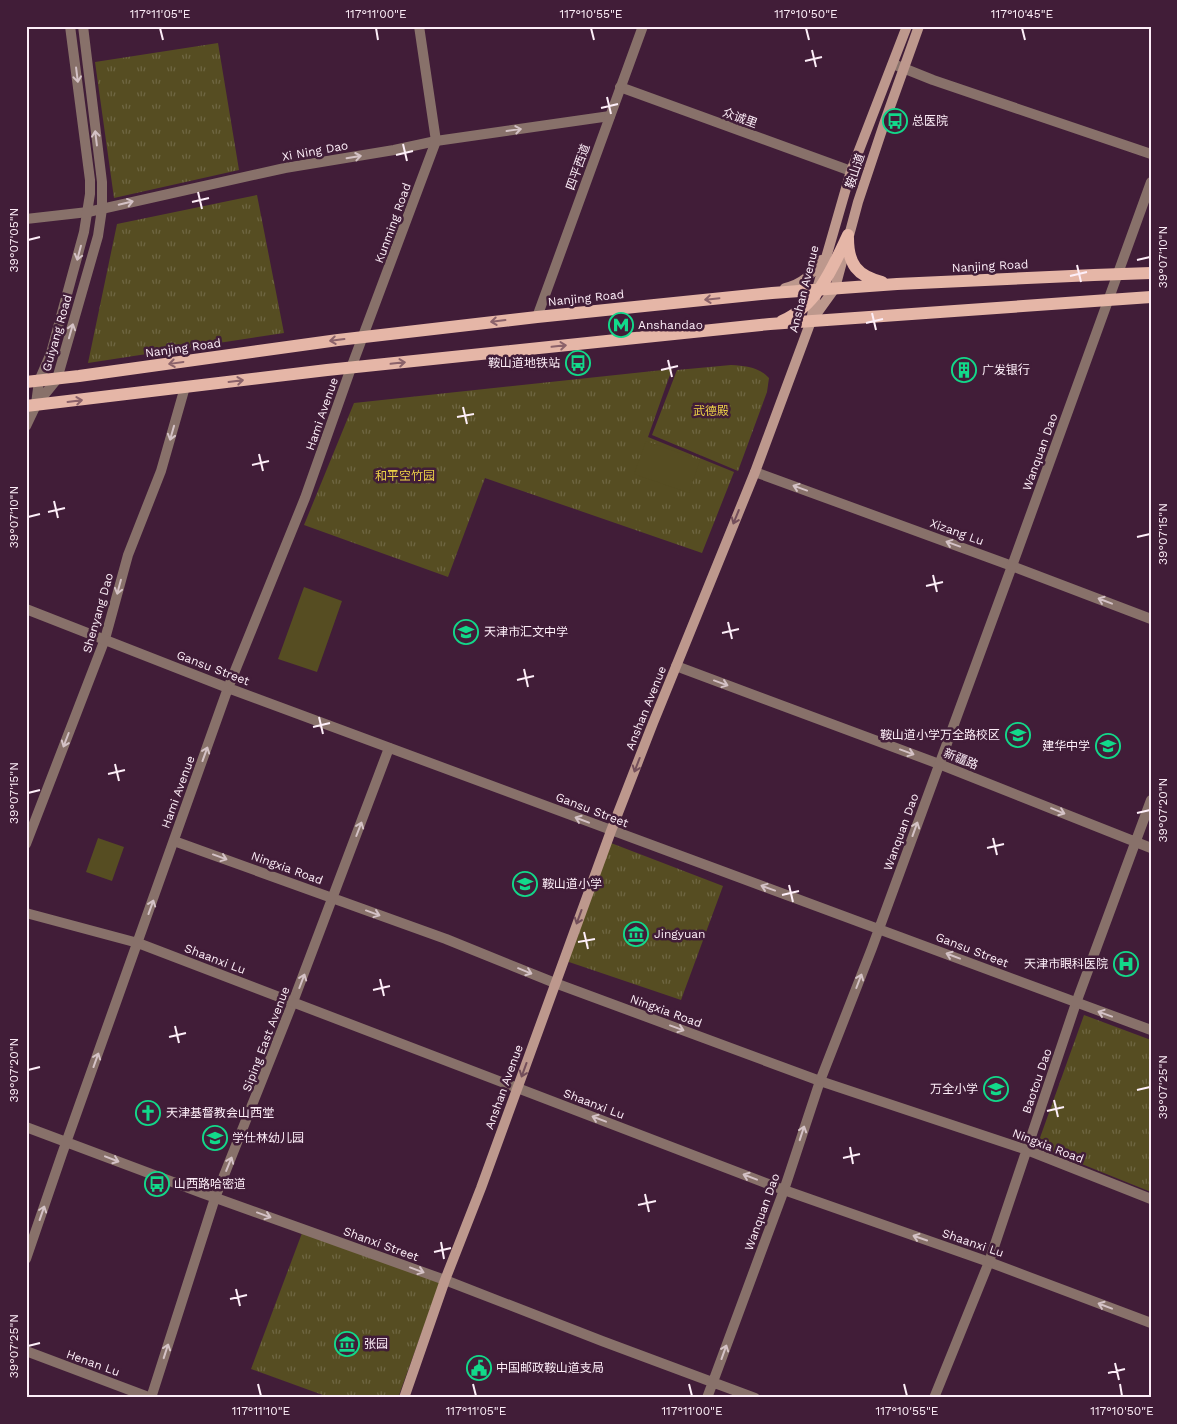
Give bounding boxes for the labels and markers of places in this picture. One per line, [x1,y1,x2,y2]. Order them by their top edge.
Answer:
bus stop icon: 总医院 [882,108,908,134]
place label: 总医院 [912,114,948,128]
metro station icon: Anshandao [608,312,634,338]
place label: Anshandao [638,318,703,332]
bus stop icon: 鞍山道地铁站 [565,350,591,376]
place label: 鞍山道地铁站 [488,356,560,370]
building icon: 广发银行 [951,357,977,383]
place label: 广发银行 [982,363,1030,377]
school or university icon: 天津市汇文中学 [453,619,479,645]
place label: 天津市汇文中学 [484,625,568,639]
school or university icon: 鞍山道小学万全路校区 [1005,722,1031,748]
place label: 鞍山道小学万全路校区 [880,728,1000,742]
school or university icon: 建华中学 [1095,733,1121,759]
place label: 建华中学 [1042,739,1090,753]
school or university icon: 鞍山道小学 [512,871,538,897]
place label: 鞍山道小学 [542,877,602,891]
museum icon: Jingyuan [623,921,649,947]
place label: Jingyuan [654,927,706,941]
hospital icon: 天津市眼科医院 [1113,951,1139,977]
place label: 天津市眼科医院 [1024,957,1108,971]
school or university icon: 万全小学 [983,1076,1009,1102]
place label: 万全小学 [930,1082,978,1096]
church icon: 天津基督教会山西堂 [135,1100,161,1126]
place label: 天津基督教会山西堂 [166,1106,274,1120]
school or university icon: 学仕林幼儿园 [202,1125,228,1151]
place label: 学仕林幼儿园 [232,1131,304,1145]
bus stop icon: 山西路哈密道 [144,1171,170,1197]
place label: 山西路哈密道 [174,1177,246,1191]
museum icon: 张园 [334,1331,360,1357]
place label: 张园 [364,1337,388,1351]
public building icon: 中国邮政鞍山道支局 [466,1355,492,1381]
place label: 中国邮政鞍山道支局 [496,1361,604,1375]

